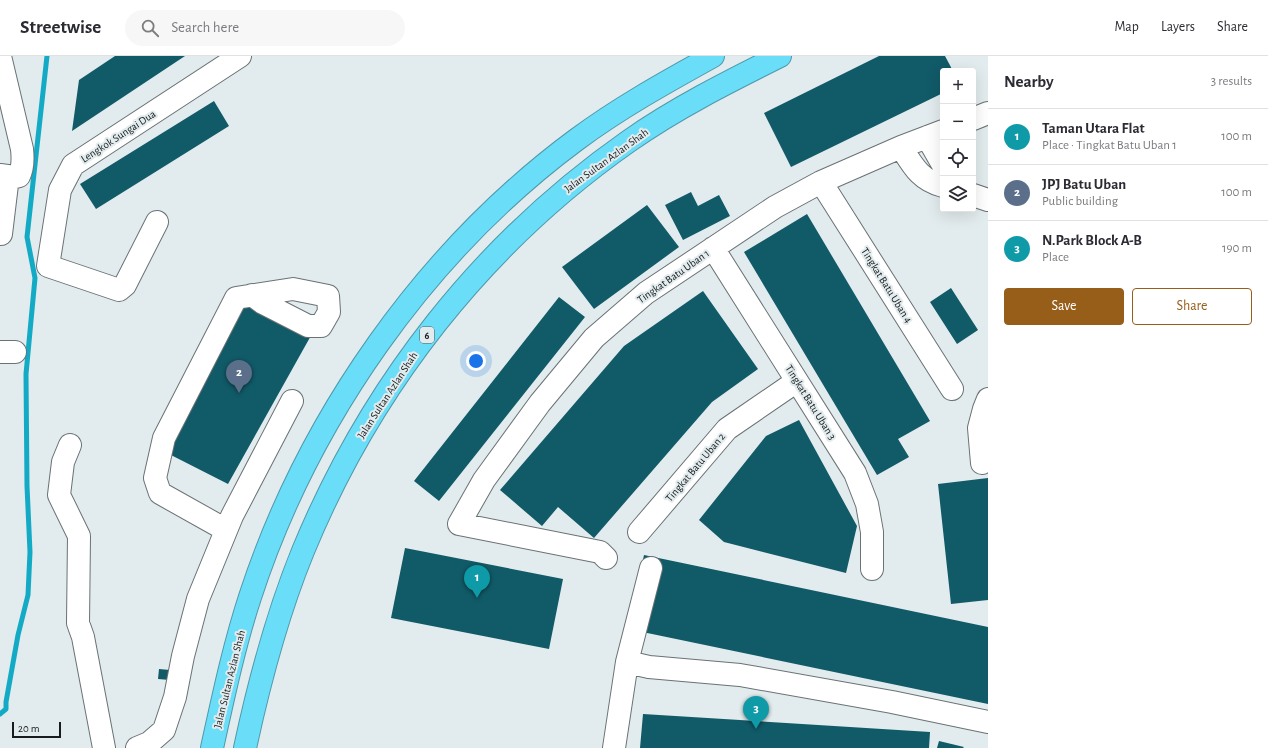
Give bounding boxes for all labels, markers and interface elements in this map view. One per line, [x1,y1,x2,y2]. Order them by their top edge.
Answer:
search box [125,10,405,46]
icon: search [139,17,161,39]
text: Streetwise [20,18,101,37]
text: Search here [171,20,239,35]
text: Map [1114,20,1139,34]
text: Layers [1161,20,1195,34]
text: Share [1217,20,1248,34]
map controls [940,68,976,212]
button: + [940,68,976,104]
text: Nearby [1004,73,1054,90]
text: 3 results [1211,75,1252,88]
button: − [940,104,976,140]
street label: Lengkok Sungai Dua [79,108,158,165]
text: Taman Utara Flat [1042,121,1145,136]
street label: Jalan Sultan Azlan Shah [562,126,650,194]
text: 1 [1015,130,1019,143]
text: 100 m [1221,130,1252,143]
text: Place · Tingkat Batu Uban 1 [1042,139,1177,152]
button: locate [940,140,976,176]
button: layers [940,176,976,212]
text: JPJ Batu Uban [1042,177,1126,192]
text: 2 [1014,186,1020,199]
text: 100 m [1221,186,1252,199]
text: Public building [1042,195,1118,208]
text: N.Park Block A-B [1042,233,1142,248]
text: 3 [1014,242,1020,255]
text: 190 m [1222,242,1252,255]
street label: Tingkat Batu Uban 4 [859,246,914,325]
street label: Tingkat Batu Uban 1 [635,248,711,305]
text: Place [1042,251,1069,264]
button: Save [1004,288,1124,325]
button: Share [1132,288,1252,325]
road number: 6 [420,327,434,343]
street label: Jalan Sultan Azlan Shah [355,350,419,440]
your location [466,351,486,371]
pin: 2 [226,360,252,393]
street label: Tingkat Batu Uban 3 [783,363,838,442]
street label: Tingkat Batu Uban 2 [663,431,727,504]
pin: 1 [464,565,490,598]
street label: Jalan Sultan Azlan Shah [212,629,247,729]
pin: 3 [743,696,769,729]
scale bar [12,720,61,739]
text: 20 m [18,723,39,734]

